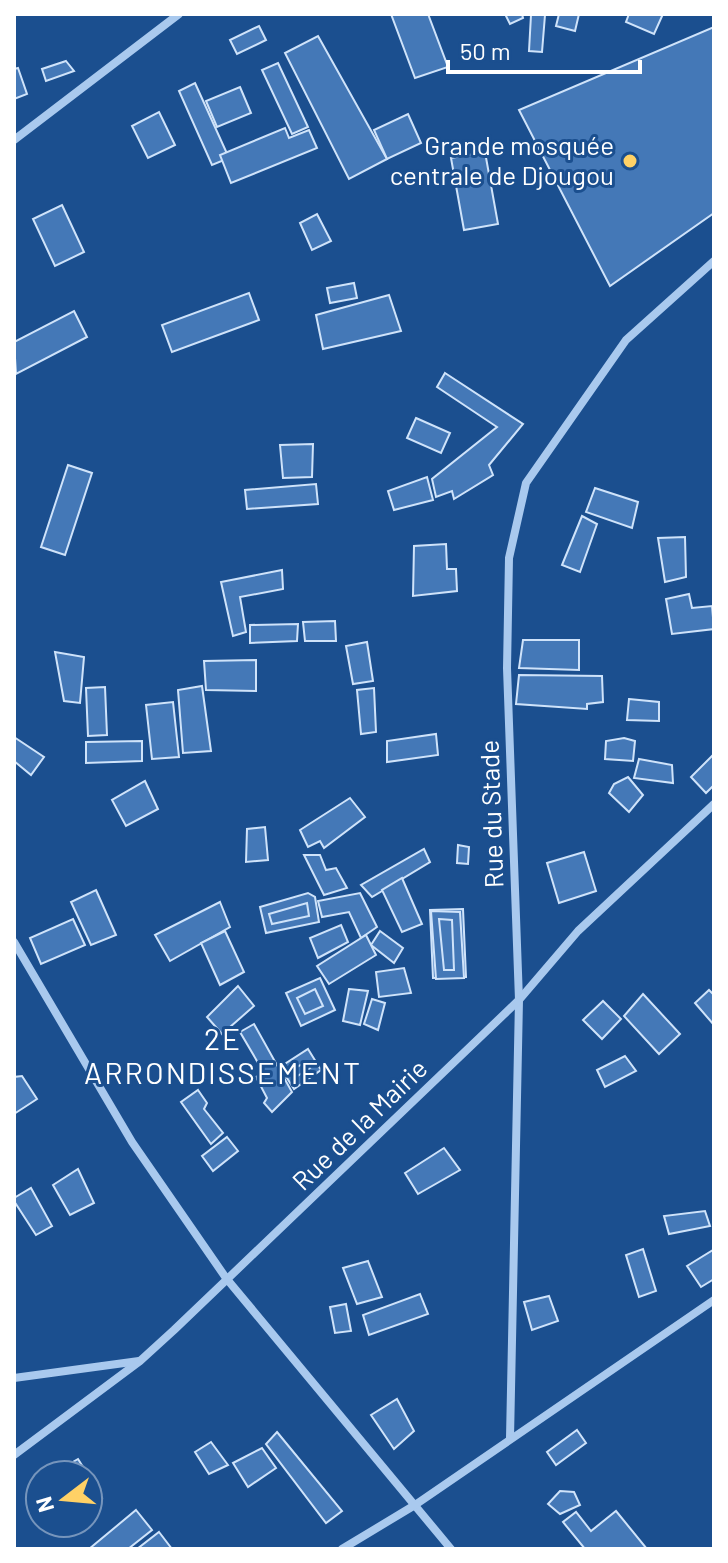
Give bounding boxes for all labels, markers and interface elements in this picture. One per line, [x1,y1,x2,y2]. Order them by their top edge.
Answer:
scale bar [448,24,640,74]
text: 50 m [460,36,511,65]
place label: Grande mosquée centrale de Djougou [390,129,614,190]
marker: Grande mosquée centrale de Djougou [621,152,639,170]
street label: Rue du Stade [472,739,509,889]
district label: 2E ARRONDISSEMENT [84,1020,362,1090]
street label: Rue de la Mairie [285,1052,433,1196]
north arrow [24,1459,104,1539]
text: N [29,1494,58,1515]

